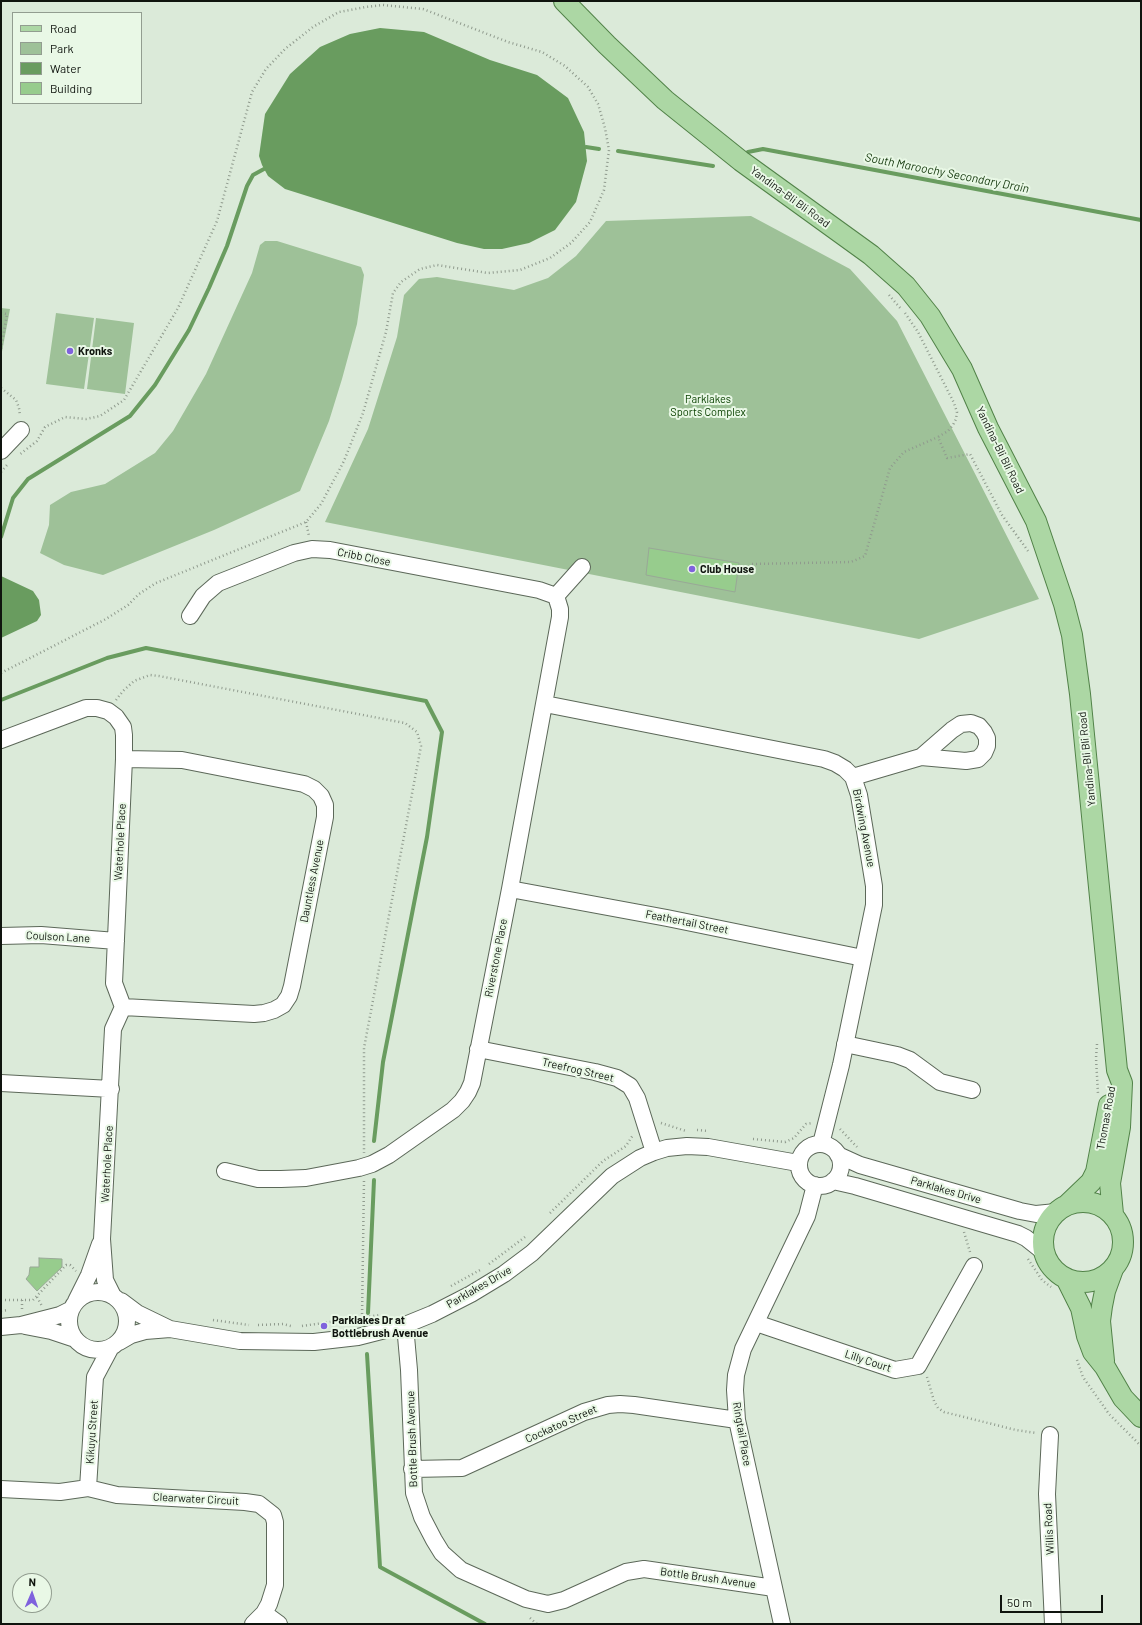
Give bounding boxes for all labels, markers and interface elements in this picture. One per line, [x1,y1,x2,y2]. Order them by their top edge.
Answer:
legend [12,12,142,104]
text: Road [50,21,77,35]
text: Park [50,41,74,55]
text: Water [50,61,81,75]
text: Building [50,81,92,95]
water label: South Maroochy Secondary Drain [864,150,1030,196]
street label: Yandina-Bli Bli Road [748,164,832,230]
place label: Kronks [78,344,112,358]
marker: Kronks [65,346,75,356]
park label: Parklakes Sports Complex [670,392,746,418]
street label: Yandina-Bli Bli Road [973,404,1027,496]
street label: Cribb Close [336,545,392,569]
place label: Club House [700,562,754,576]
marker: Club House [687,564,697,574]
street label: Yandina-Bli Bli Road [1075,711,1099,807]
street label: Birdwing Avenue [850,788,878,868]
street label: Waterhole Place [111,803,129,881]
street label: Dauntless Avenue [298,838,326,924]
street label: Feathertail Street [644,907,730,937]
street label: Riverstone Place [482,918,510,998]
street label: Coulson Lane [26,929,90,945]
street label: Treefrog Street [541,1055,615,1085]
street label: Thomas Road [1094,1085,1118,1151]
street label: Waterhole Place [98,1125,116,1203]
street label: Parklakes Drive [909,1174,983,1206]
street label: Parklakes Drive [444,1263,514,1311]
place label: Parklakes Dr at Bottlebrush Avenue [332,1313,428,1339]
marker: Parklakes Dr at Bottlebrush Avenue [319,1321,329,1331]
street label: Lilly Court [843,1347,893,1375]
street label: Bottle Brush Avenue [404,1390,420,1488]
street label: Kikuyu Street [83,1400,101,1464]
street label: Ringtail Place [730,1401,754,1467]
street label: Cockatoo Street [523,1402,599,1446]
street label: Clearwater Circuit [153,1490,239,1508]
street label: Willis Road [1041,1503,1057,1555]
street label: Bottle Brush Avenue [659,1565,757,1591]
north arrow [12,1573,52,1613]
text: N [29,1575,36,1588]
scale bar [1002,1587,1105,1613]
text: 50 m [1007,1595,1032,1609]

